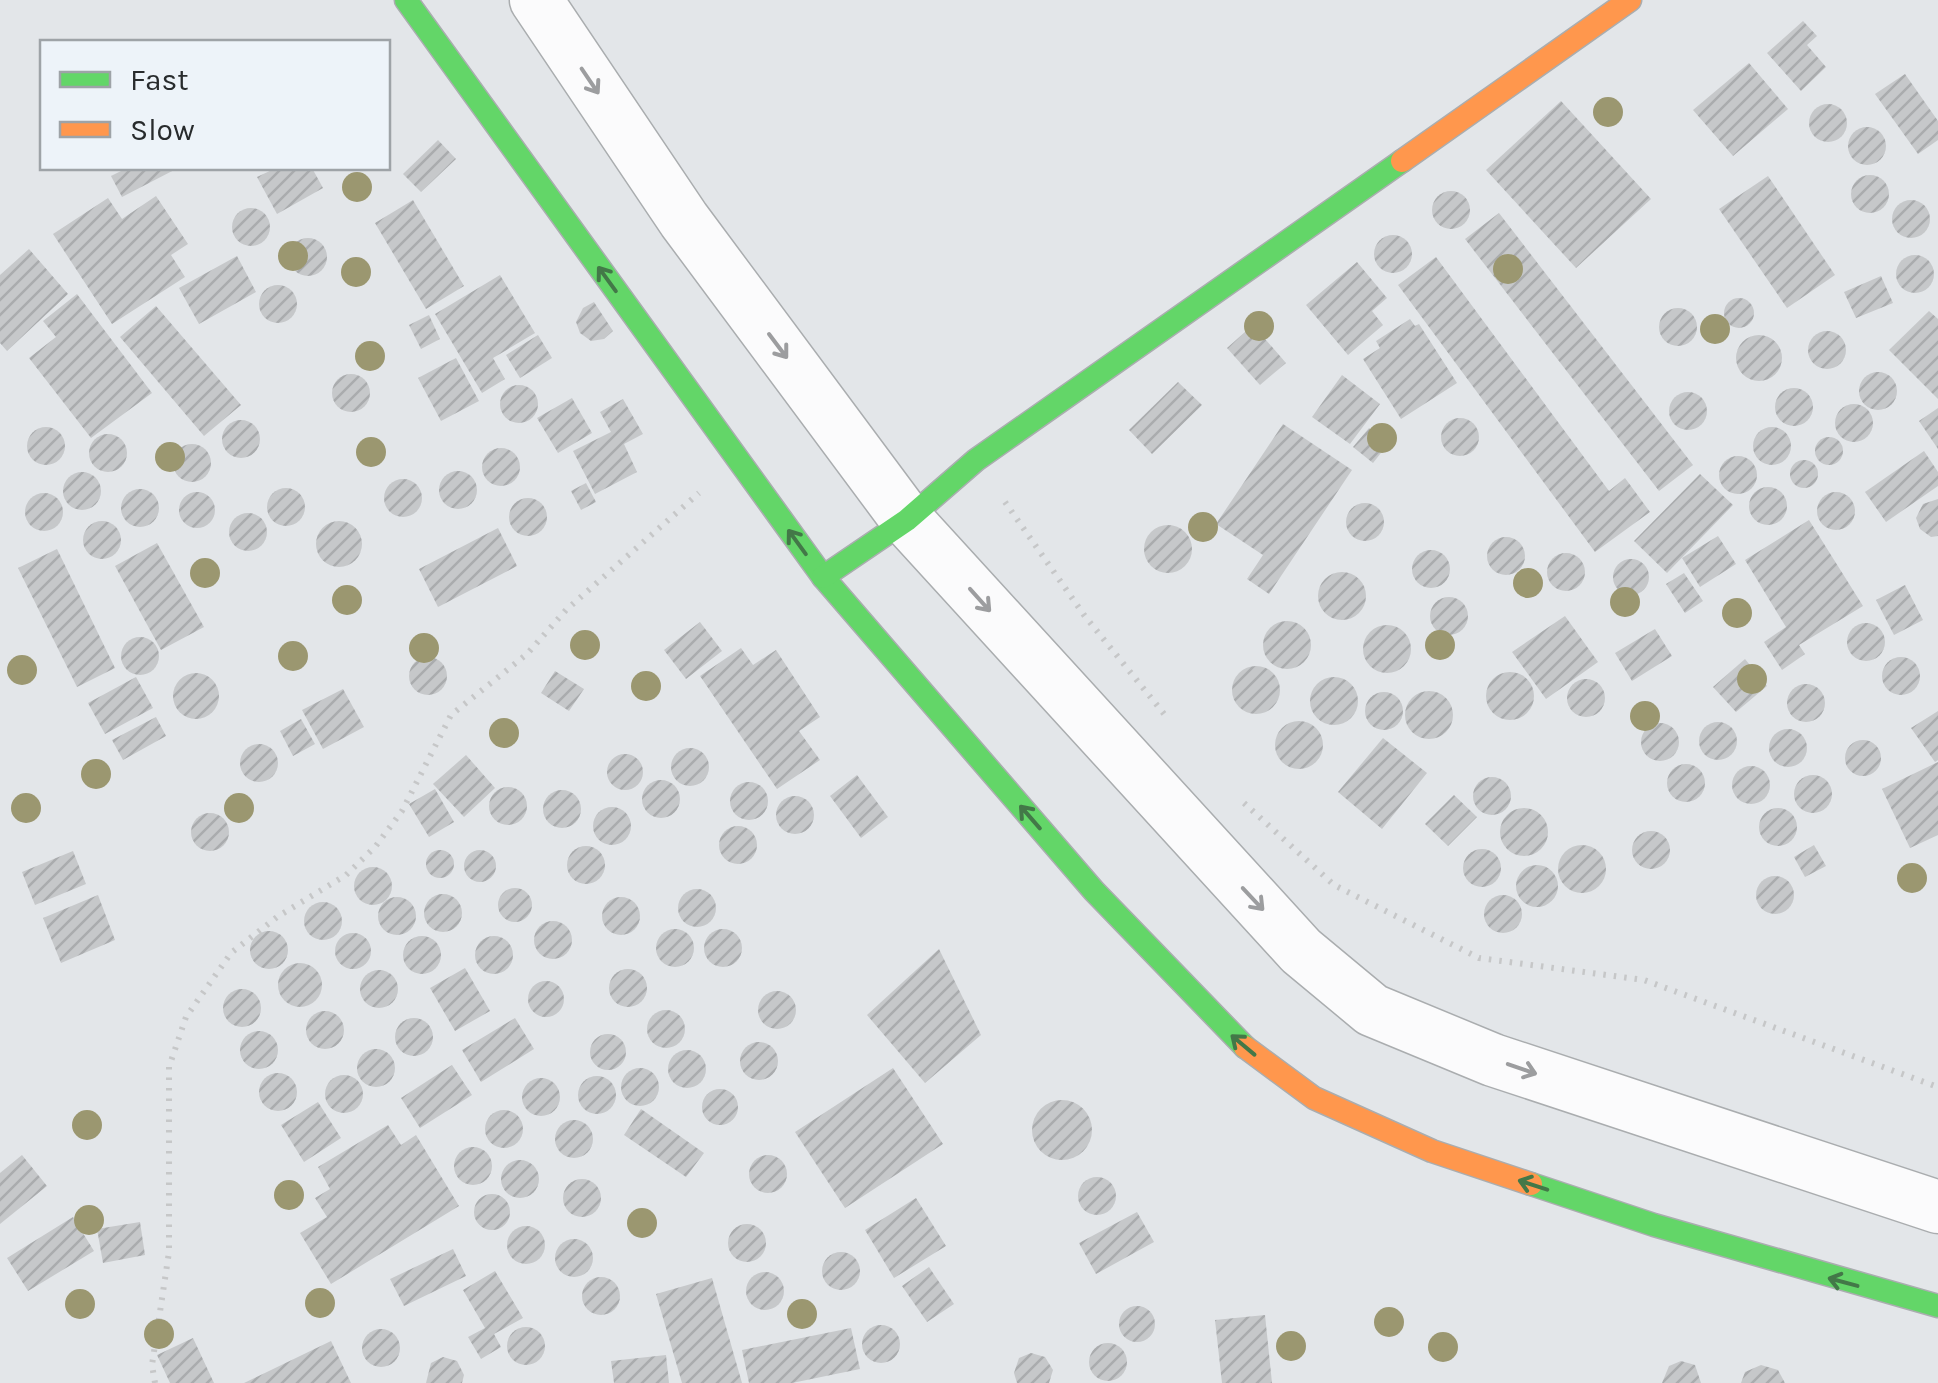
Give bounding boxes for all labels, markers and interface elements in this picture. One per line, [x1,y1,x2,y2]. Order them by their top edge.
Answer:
legend [40,40,390,170]
text: Fast [130,62,189,98]
one-way arrow [580,66,601,94]
text: Slow [130,112,195,148]
one-way arrow [597,266,618,293]
one-way arrow [767,332,788,359]
one-way arrow [787,529,808,557]
one-way arrow [968,587,991,612]
one-way arrow [1018,805,1041,830]
one-way arrow [1241,886,1264,911]
one-way arrow [1231,1034,1257,1056]
one-way arrow [1506,1062,1538,1080]
one-way arrow [1518,1174,1550,1192]
one-way arrow [1828,1272,1860,1291]

